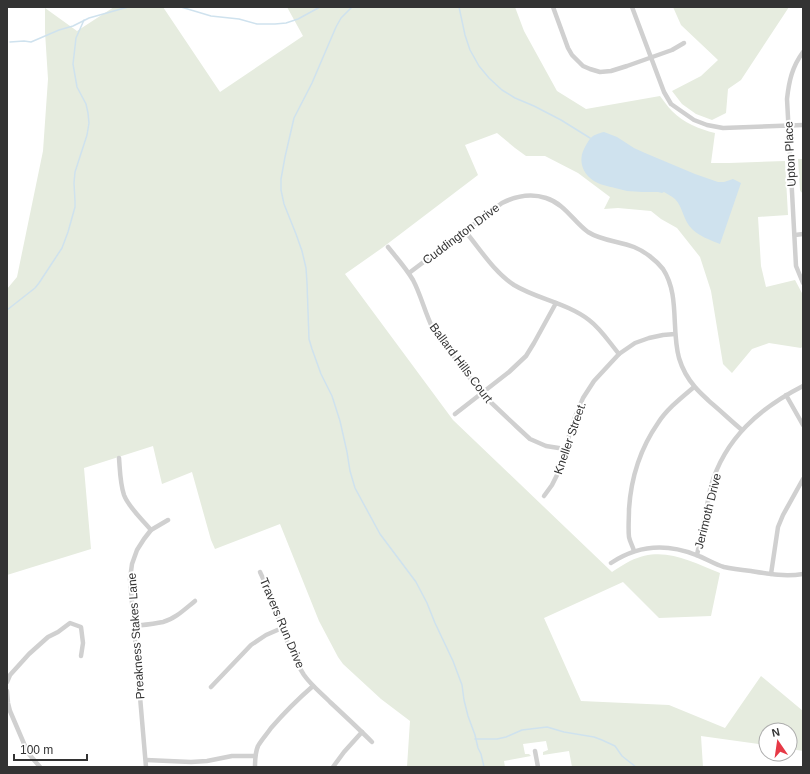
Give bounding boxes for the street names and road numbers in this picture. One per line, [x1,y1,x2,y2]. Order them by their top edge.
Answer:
street label: Upton Place [781,121,799,187]
street label: Cuddington Drive [420,200,502,267]
street label: Ballard Hills Court [427,320,496,406]
street label: Kneller Street. [551,400,589,476]
street label: Jerimoth Drive [692,471,724,550]
street label: Preakness Stakes Lane [125,572,147,700]
street label: Travers Run Drive [257,576,308,671]

